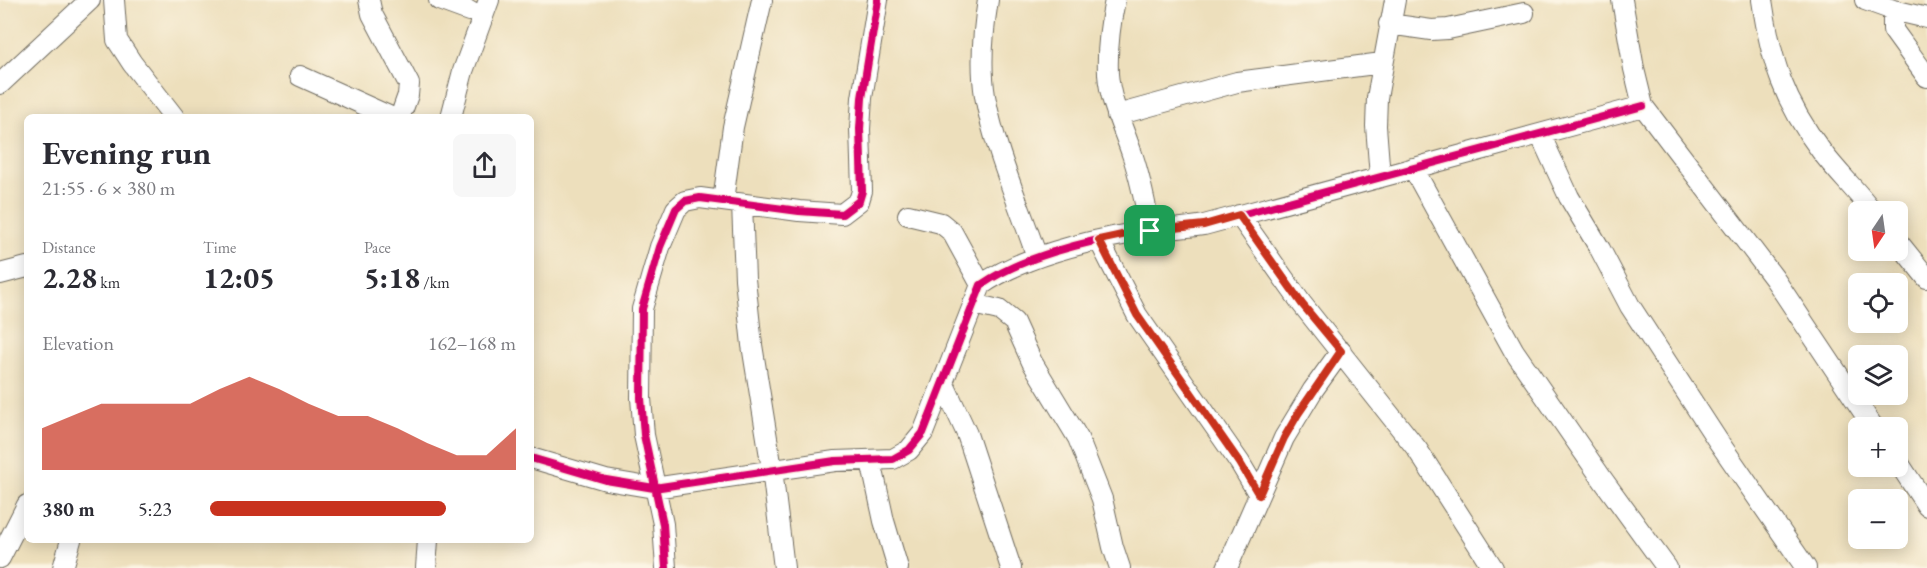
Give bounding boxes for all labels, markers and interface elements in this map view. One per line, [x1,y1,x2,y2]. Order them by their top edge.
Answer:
text: Evening run [42,131,211,174]
button: share [453,134,516,197]
text: 21:55 · 6 × 380 m [42,175,175,201]
north arrow [1848,201,1908,261]
map controls [1848,201,1908,549]
pin [1124,205,1175,256]
icon: arrive [1133,214,1166,247]
text: Distance [42,237,95,258]
text: Time [203,237,236,258]
text: Pace [364,237,391,258]
text: 2.28 [42,258,97,297]
text: 12:05 [203,258,275,297]
text: 5:18 [364,258,420,297]
text: km [97,272,120,293]
text: /km [420,272,450,293]
button: locate [1848,273,1908,333]
text: Elevation [42,330,114,356]
text: 162–168 m [428,330,516,356]
button: layers [1848,345,1908,405]
button: + [1848,417,1908,477]
button: − [1848,489,1908,549]
text: 380 m [42,496,95,522]
text: 5:23 [138,496,172,522]

